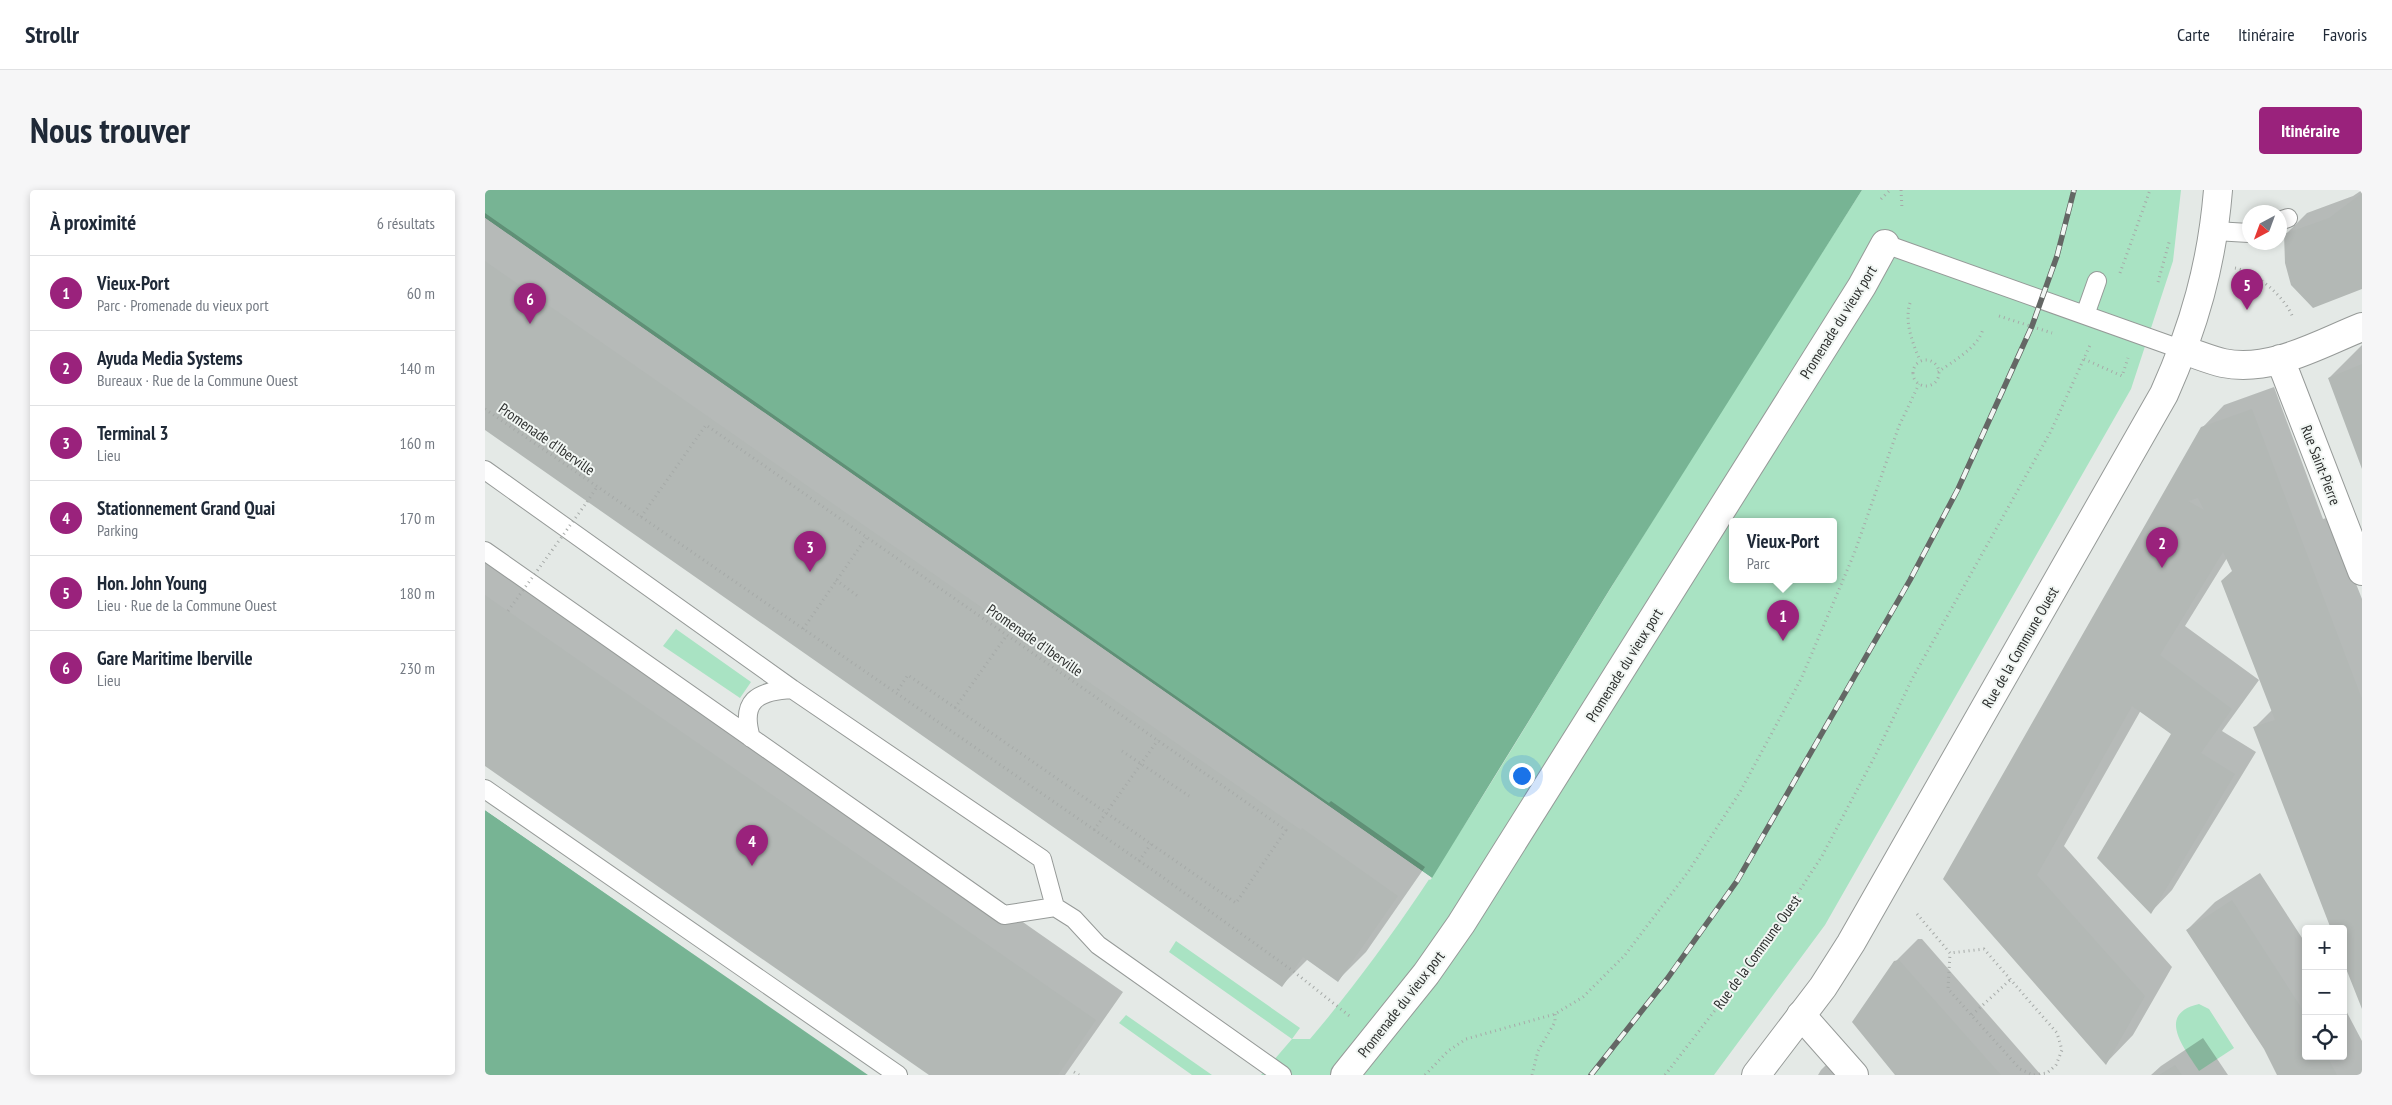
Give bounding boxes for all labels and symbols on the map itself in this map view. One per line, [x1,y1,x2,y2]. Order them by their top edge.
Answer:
north arrow [2242,205,2287,250]
street label: Promenade du vieux port [1796,262,1880,382]
pin: 5 [2231,269,2263,310]
pin: 6 [514,283,546,324]
street label: Promenade d'Iberville [495,399,599,479]
street label: Rue Saint-Pierre [2297,422,2345,508]
pin: 2 [2146,527,2178,568]
pin: 3 [794,531,826,572]
street label: Rue de la Commune Ouest [1978,583,2062,711]
street label: Promenade d'Iberville [983,600,1087,680]
pin: 1 [1767,600,1799,641]
street label: Promenade du vieux port [1582,605,1666,725]
your location [1509,763,1535,789]
pin: 4 [736,825,768,866]
street label: Rue de la Commune Ouest [1709,891,1805,1013]
street label: Promenade du vieux port [1354,947,1448,1061]

